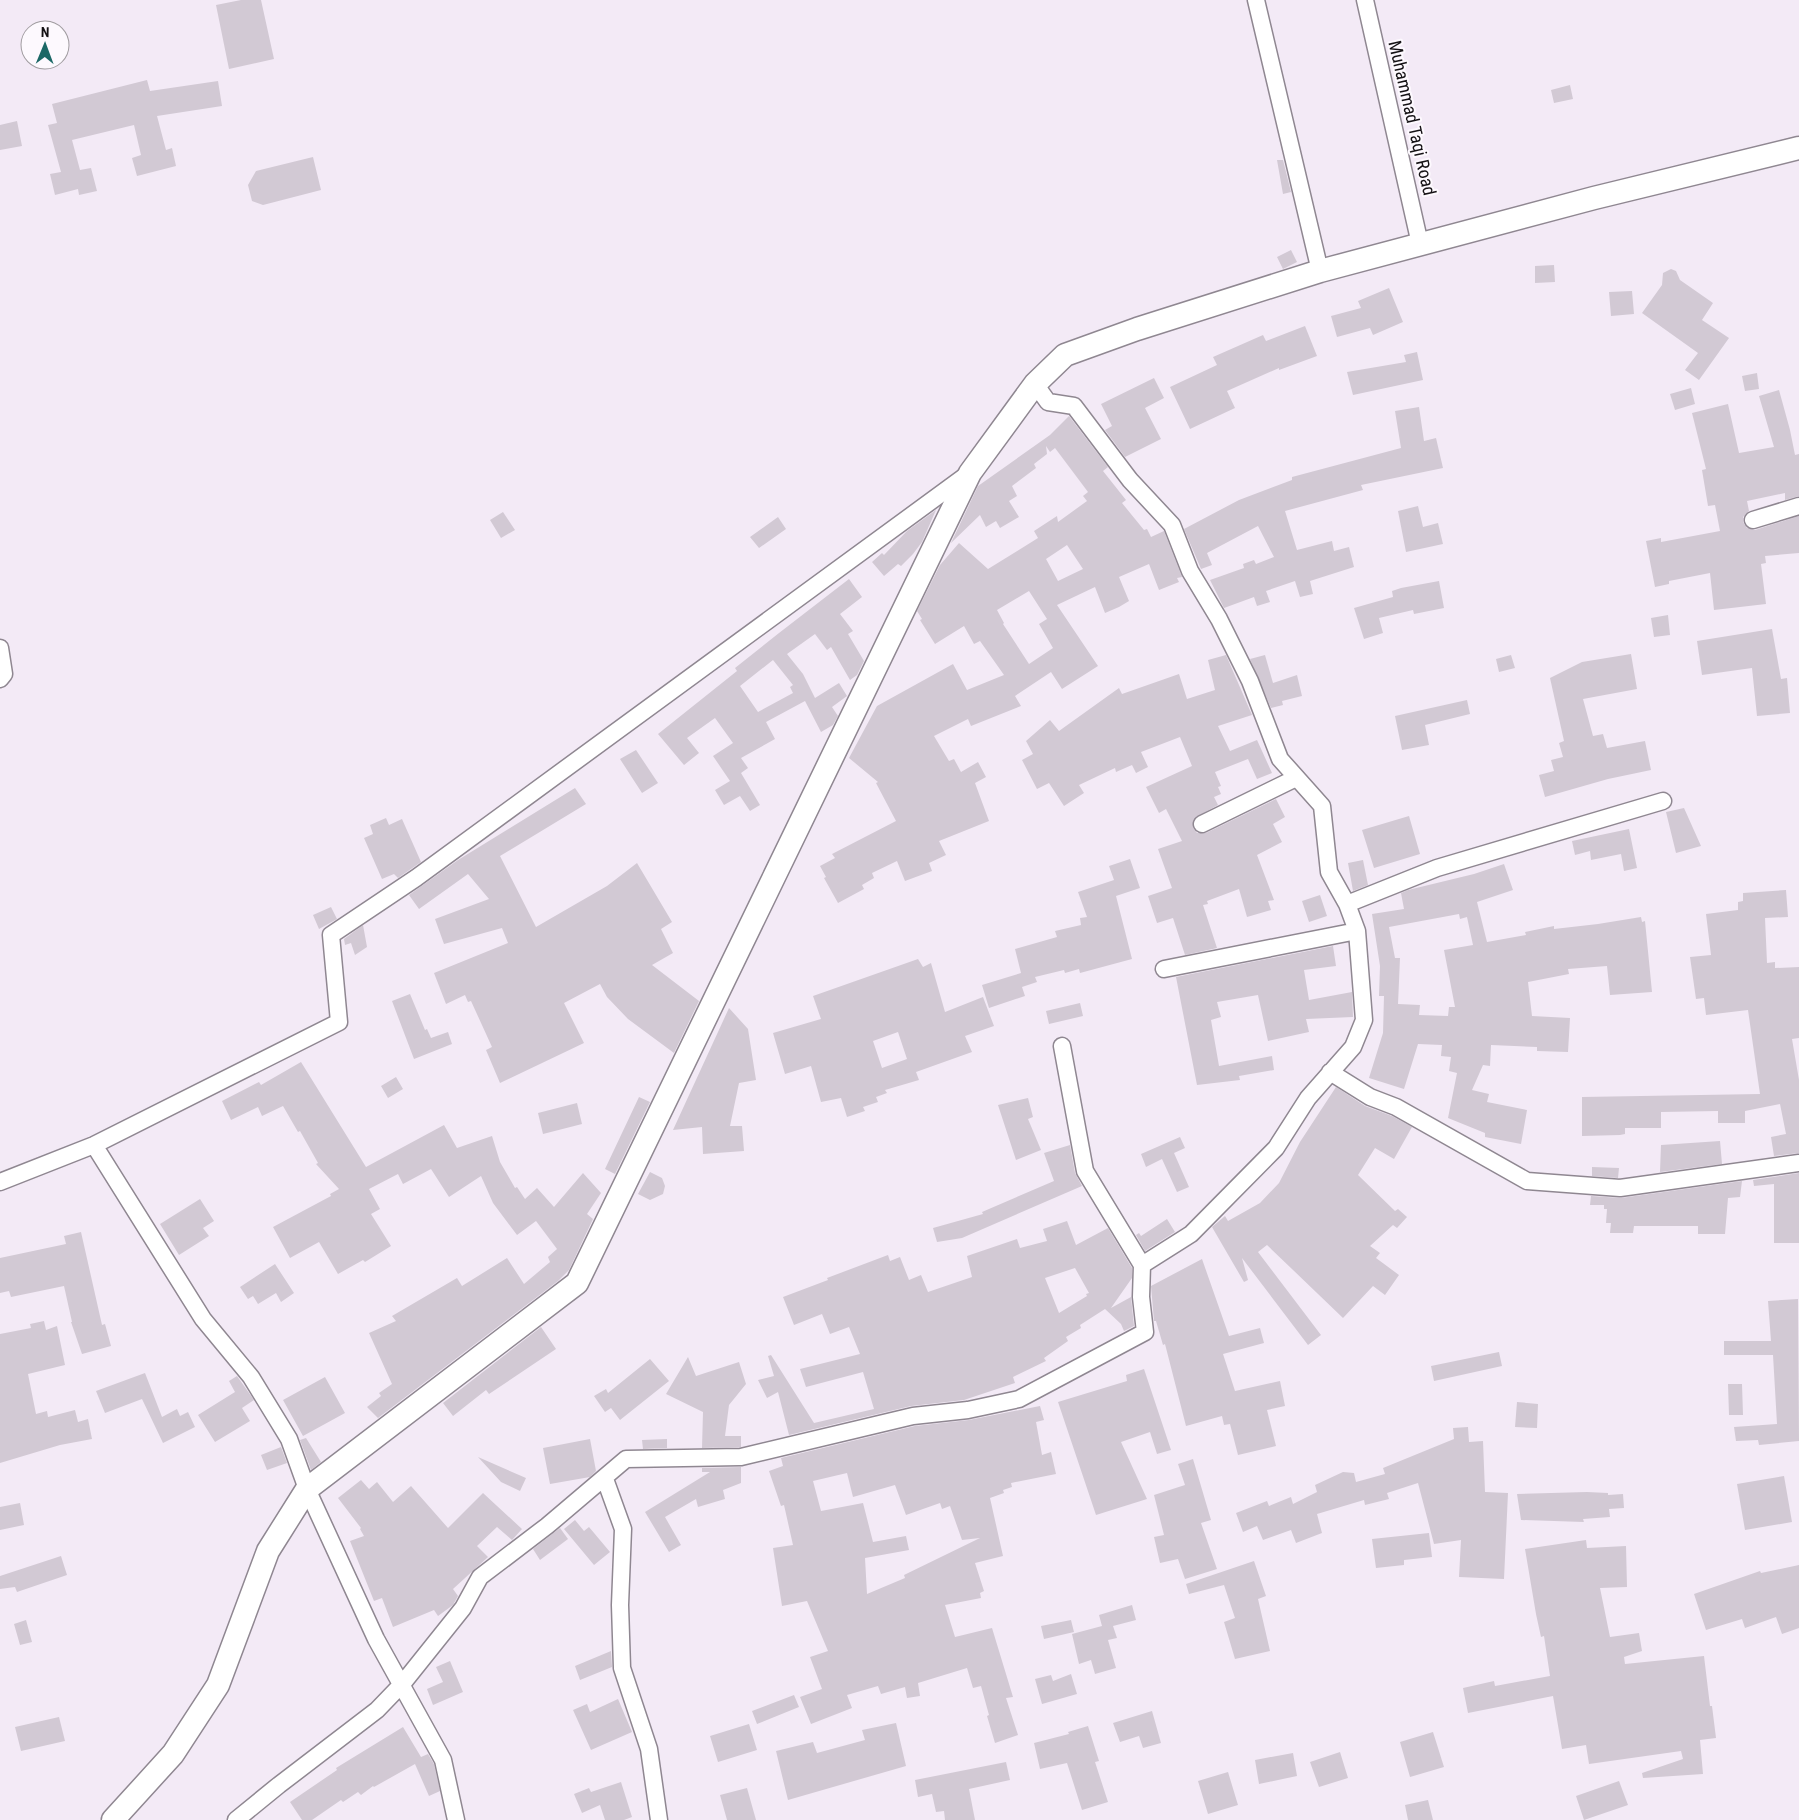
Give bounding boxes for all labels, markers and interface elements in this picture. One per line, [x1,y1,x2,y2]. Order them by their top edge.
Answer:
north arrow [20,20,70,70]
text: N [41,24,50,40]
street label: Muhammad Taqi Road [1384,38,1441,197]

